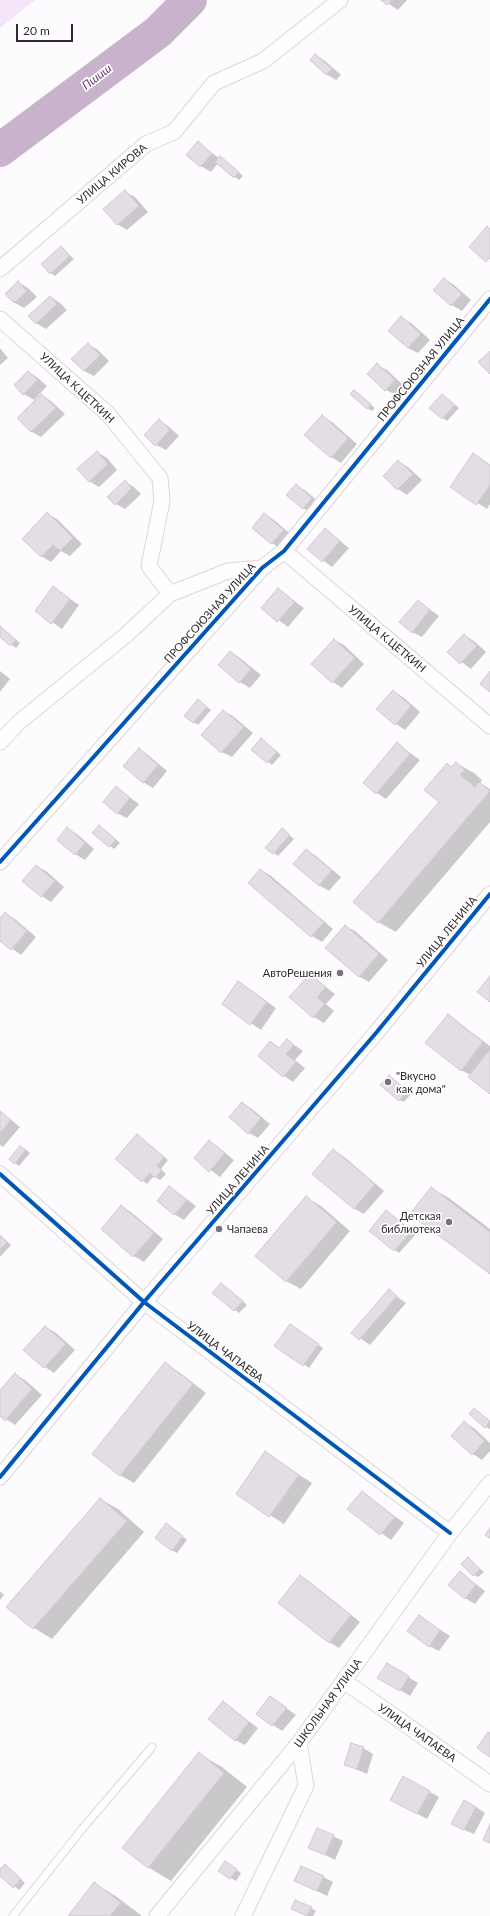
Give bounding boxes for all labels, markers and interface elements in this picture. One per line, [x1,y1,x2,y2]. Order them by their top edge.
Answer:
scale bar [18,16,75,42]
text: 20 m [23,23,50,38]
water label: Пшиш [79,61,115,93]
street label: УЛИЦА КИРОВА [74,141,150,207]
street label: ПРОФСОЮЗНАЯ УЛИЦА [375,314,467,424]
street label: УЛИЦА К.ЦЕТКИН [37,350,117,426]
street label: ПРОФСОЮЗНАЯ УЛИЦА [161,560,259,666]
street label: УЛИЦА К.ЦЕТКИН [346,603,428,675]
street label: УЛИЦА ЛЕНИНА [414,893,480,971]
place label: АвтоРешения [263,966,332,980]
marker: АвтоРешения [335,968,345,978]
place label: "Вкусно как дома" [396,1069,446,1095]
marker: "Вкусно как дома" [383,1077,393,1087]
street label: УЛИЦА ЛЕНИНА [204,1142,272,1218]
place label: Детская библиотека [381,1209,441,1235]
marker: Детская библиотека [444,1217,454,1227]
place label: Чапаева [227,1222,268,1236]
marker: Чапаева [214,1224,224,1234]
street label: УЛИЦА ЧАПАЕВА [184,1319,266,1385]
street label: ШКОЛЬНАЯ УЛИЦА [291,1656,365,1750]
street label: УЛИЦА ЧАПАЕВА [375,1701,459,1765]

